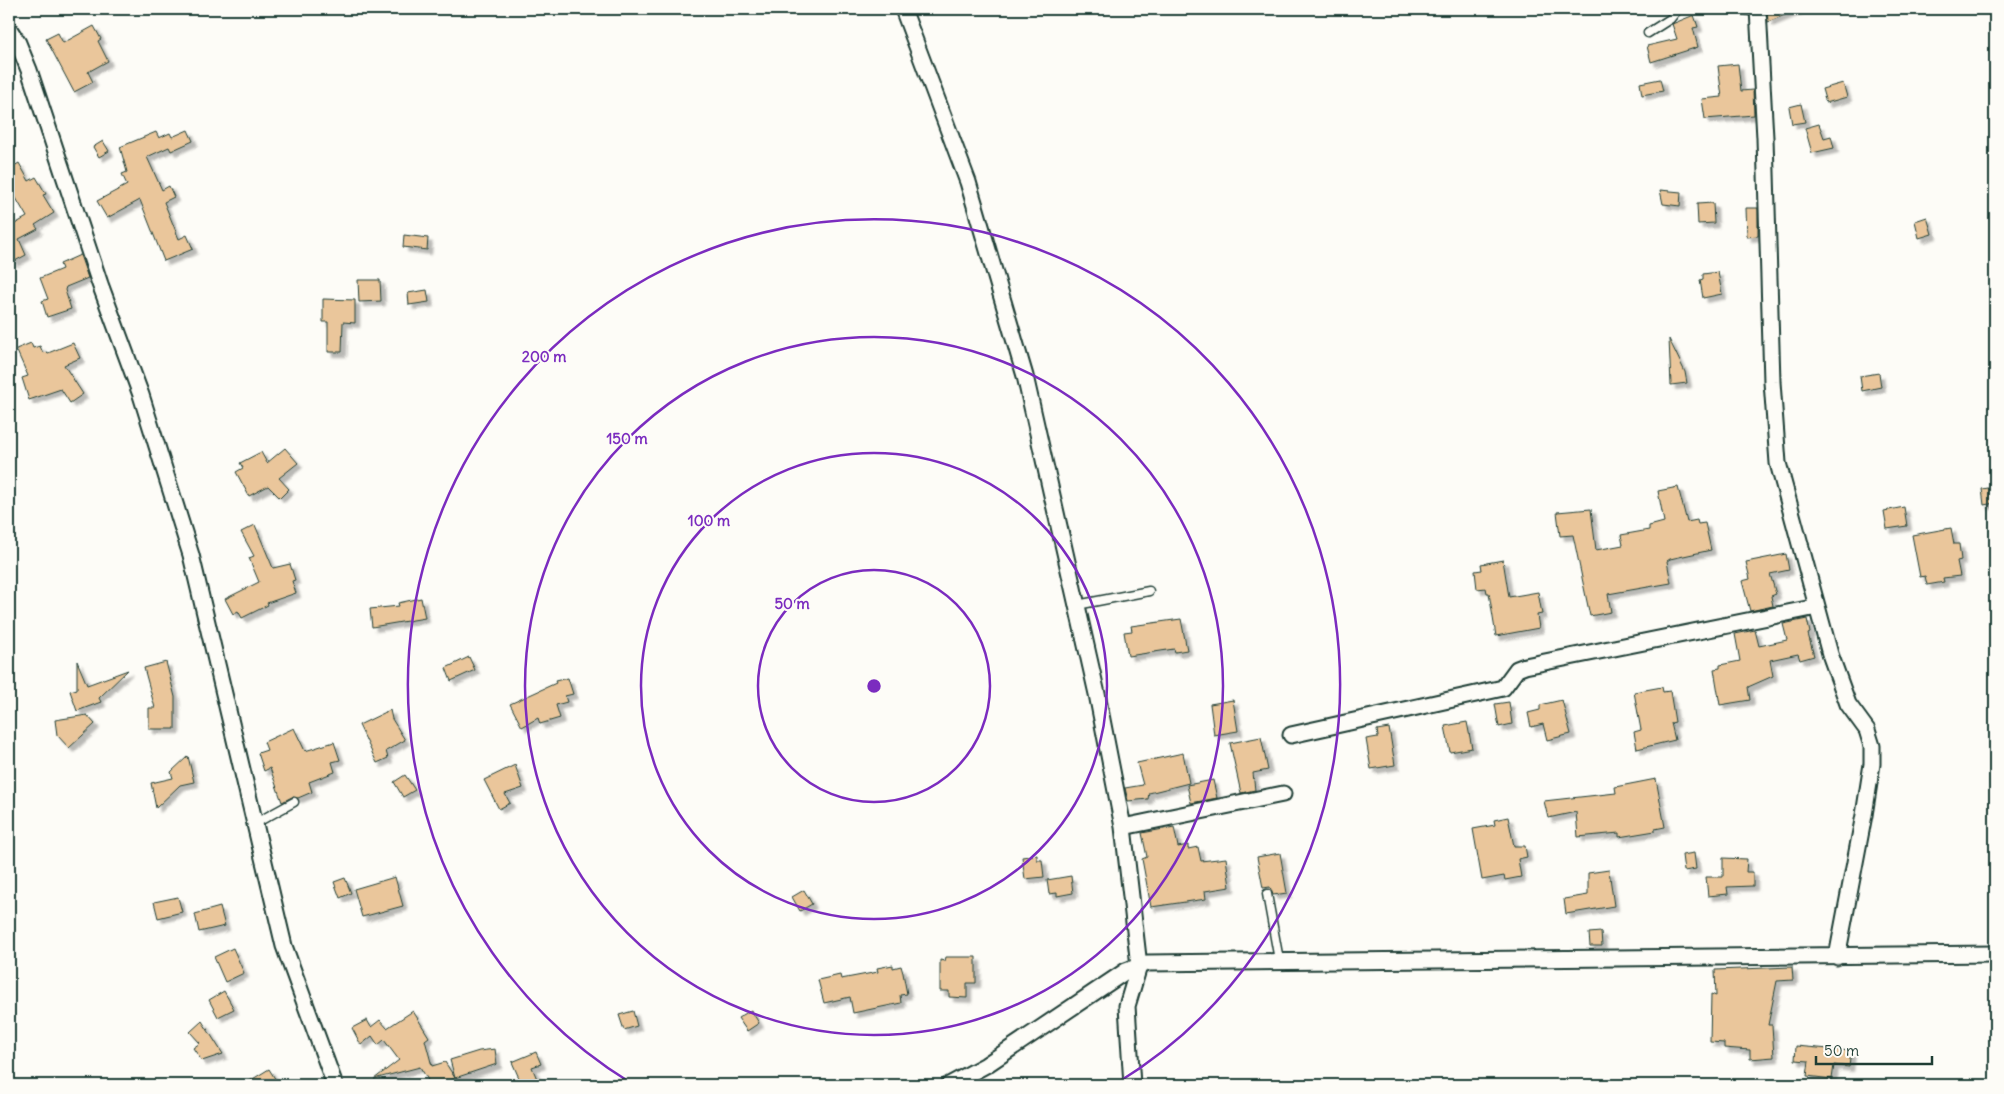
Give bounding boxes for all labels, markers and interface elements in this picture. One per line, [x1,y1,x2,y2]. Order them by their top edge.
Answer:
text: 200 m [522,347,566,366]
text: 150 m [606,429,648,448]
text: 100 m [688,511,730,530]
text: 50 m [774,594,810,613]
centre of rings [865,677,883,695]
scale bar [1816,1034,1933,1066]
text: 50 m [1824,1041,1859,1060]

